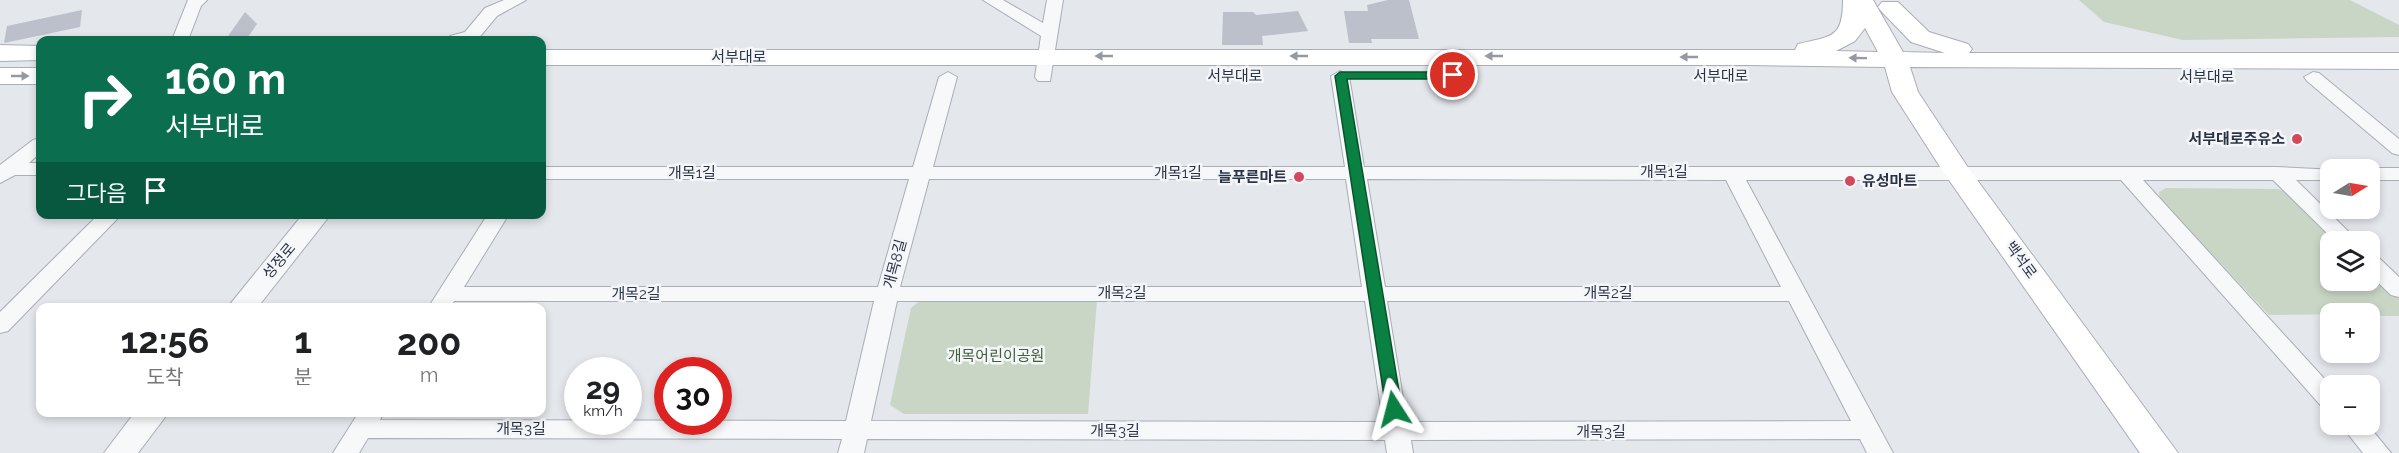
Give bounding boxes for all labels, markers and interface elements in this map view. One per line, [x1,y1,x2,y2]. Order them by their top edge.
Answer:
street label: 서부대로 [711,48,767,66]
pin [1427,49,1478,100]
one-way arrow [1095,51,1114,61]
one-way arrow [1290,51,1309,61]
one-way arrow [1485,51,1504,61]
one-way arrow [1680,52,1699,62]
one-way arrow [1848,53,1867,63]
text: 160 m [165,55,286,104]
icon: arrive [1436,58,1469,91]
icon: right [66,60,144,138]
street label: 서부대로 [1207,67,1263,85]
street label: 서부대로 [1693,67,1749,85]
street label: 서부대로 [2179,68,2235,86]
one-way arrow [11,71,30,81]
text: 서부대로 [165,111,264,142]
place label: 서부대로주유소 [2188,130,2285,148]
marker: 서부대로주유소 [2290,132,2304,146]
north arrow [2320,159,2380,219]
map controls [2320,159,2380,435]
street label: 개목1길 [1640,163,1688,181]
street label: 개목1길 [668,164,716,182]
street label: 개목1길 [1154,164,1202,182]
place label: 늘푸른마트 [1218,168,1287,186]
marker: 늘푸른마트 [1292,170,1306,184]
place label: 유성마트 [1862,172,1917,190]
icon: arrive [139,174,172,207]
marker: 유성마트 [1843,174,1857,188]
text: 그다음 [66,180,127,206]
button: layers [2320,231,2380,291]
street label: 개목8길 [880,237,910,291]
street label: 백석로 [2002,238,2040,282]
street label: 성정로 [259,239,299,283]
street label: 개목2길 [1097,284,1147,302]
street label: 개목2길 [1583,284,1633,302]
street label: 개목2길 [611,285,661,303]
button: + [2320,303,2380,363]
text: 12:56 [121,319,209,361]
text: 1 [294,319,312,361]
text: 200 [397,321,461,363]
park label: 개목어린이공원 [948,347,1044,365]
speed limit sign: 30 [654,357,732,435]
text: m [420,363,438,387]
text: 도착 [147,365,183,389]
text: 분 [294,365,312,389]
text: 29 [586,371,620,406]
button: − [2320,375,2380,435]
position arrow [1362,377,1426,441]
text: km/h [583,402,623,420]
street label: 개목3길 [496,420,546,438]
street label: 개목3길 [1090,422,1140,440]
street label: 개목3길 [1576,423,1626,441]

